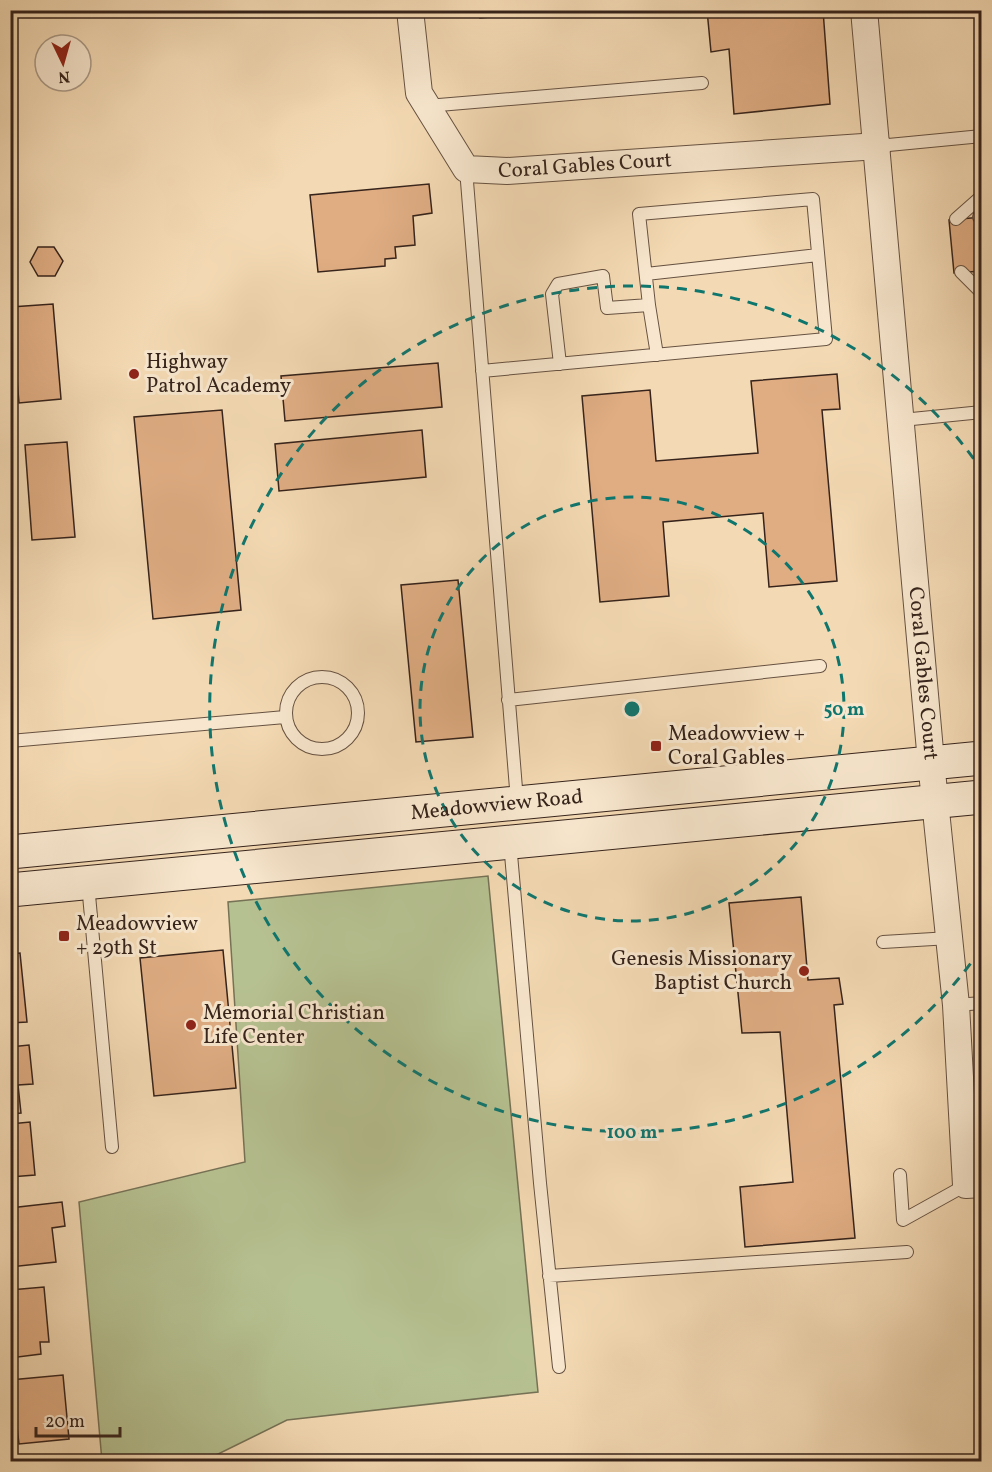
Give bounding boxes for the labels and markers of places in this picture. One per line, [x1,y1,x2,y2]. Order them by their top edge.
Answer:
place label: Highway Patrol Academy [146,348,292,401]
marker: Highway Patrol Academy [127,367,141,381]
centre of rings [622,699,642,719]
place label: Meadowview + Coral Gables [668,720,805,773]
marker: Meadowview + Coral Gables [649,739,663,753]
place label: Meadowview + 29th St [76,910,198,963]
marker: Meadowview + 29th St [57,929,71,943]
place label: Genesis Missionary Baptist Church [611,945,793,998]
marker: Genesis Missionary Baptist Church [797,964,811,978]
place label: Memorial Christian Life Center [203,999,385,1052]
marker: Memorial Christian Life Center [184,1018,198,1032]

